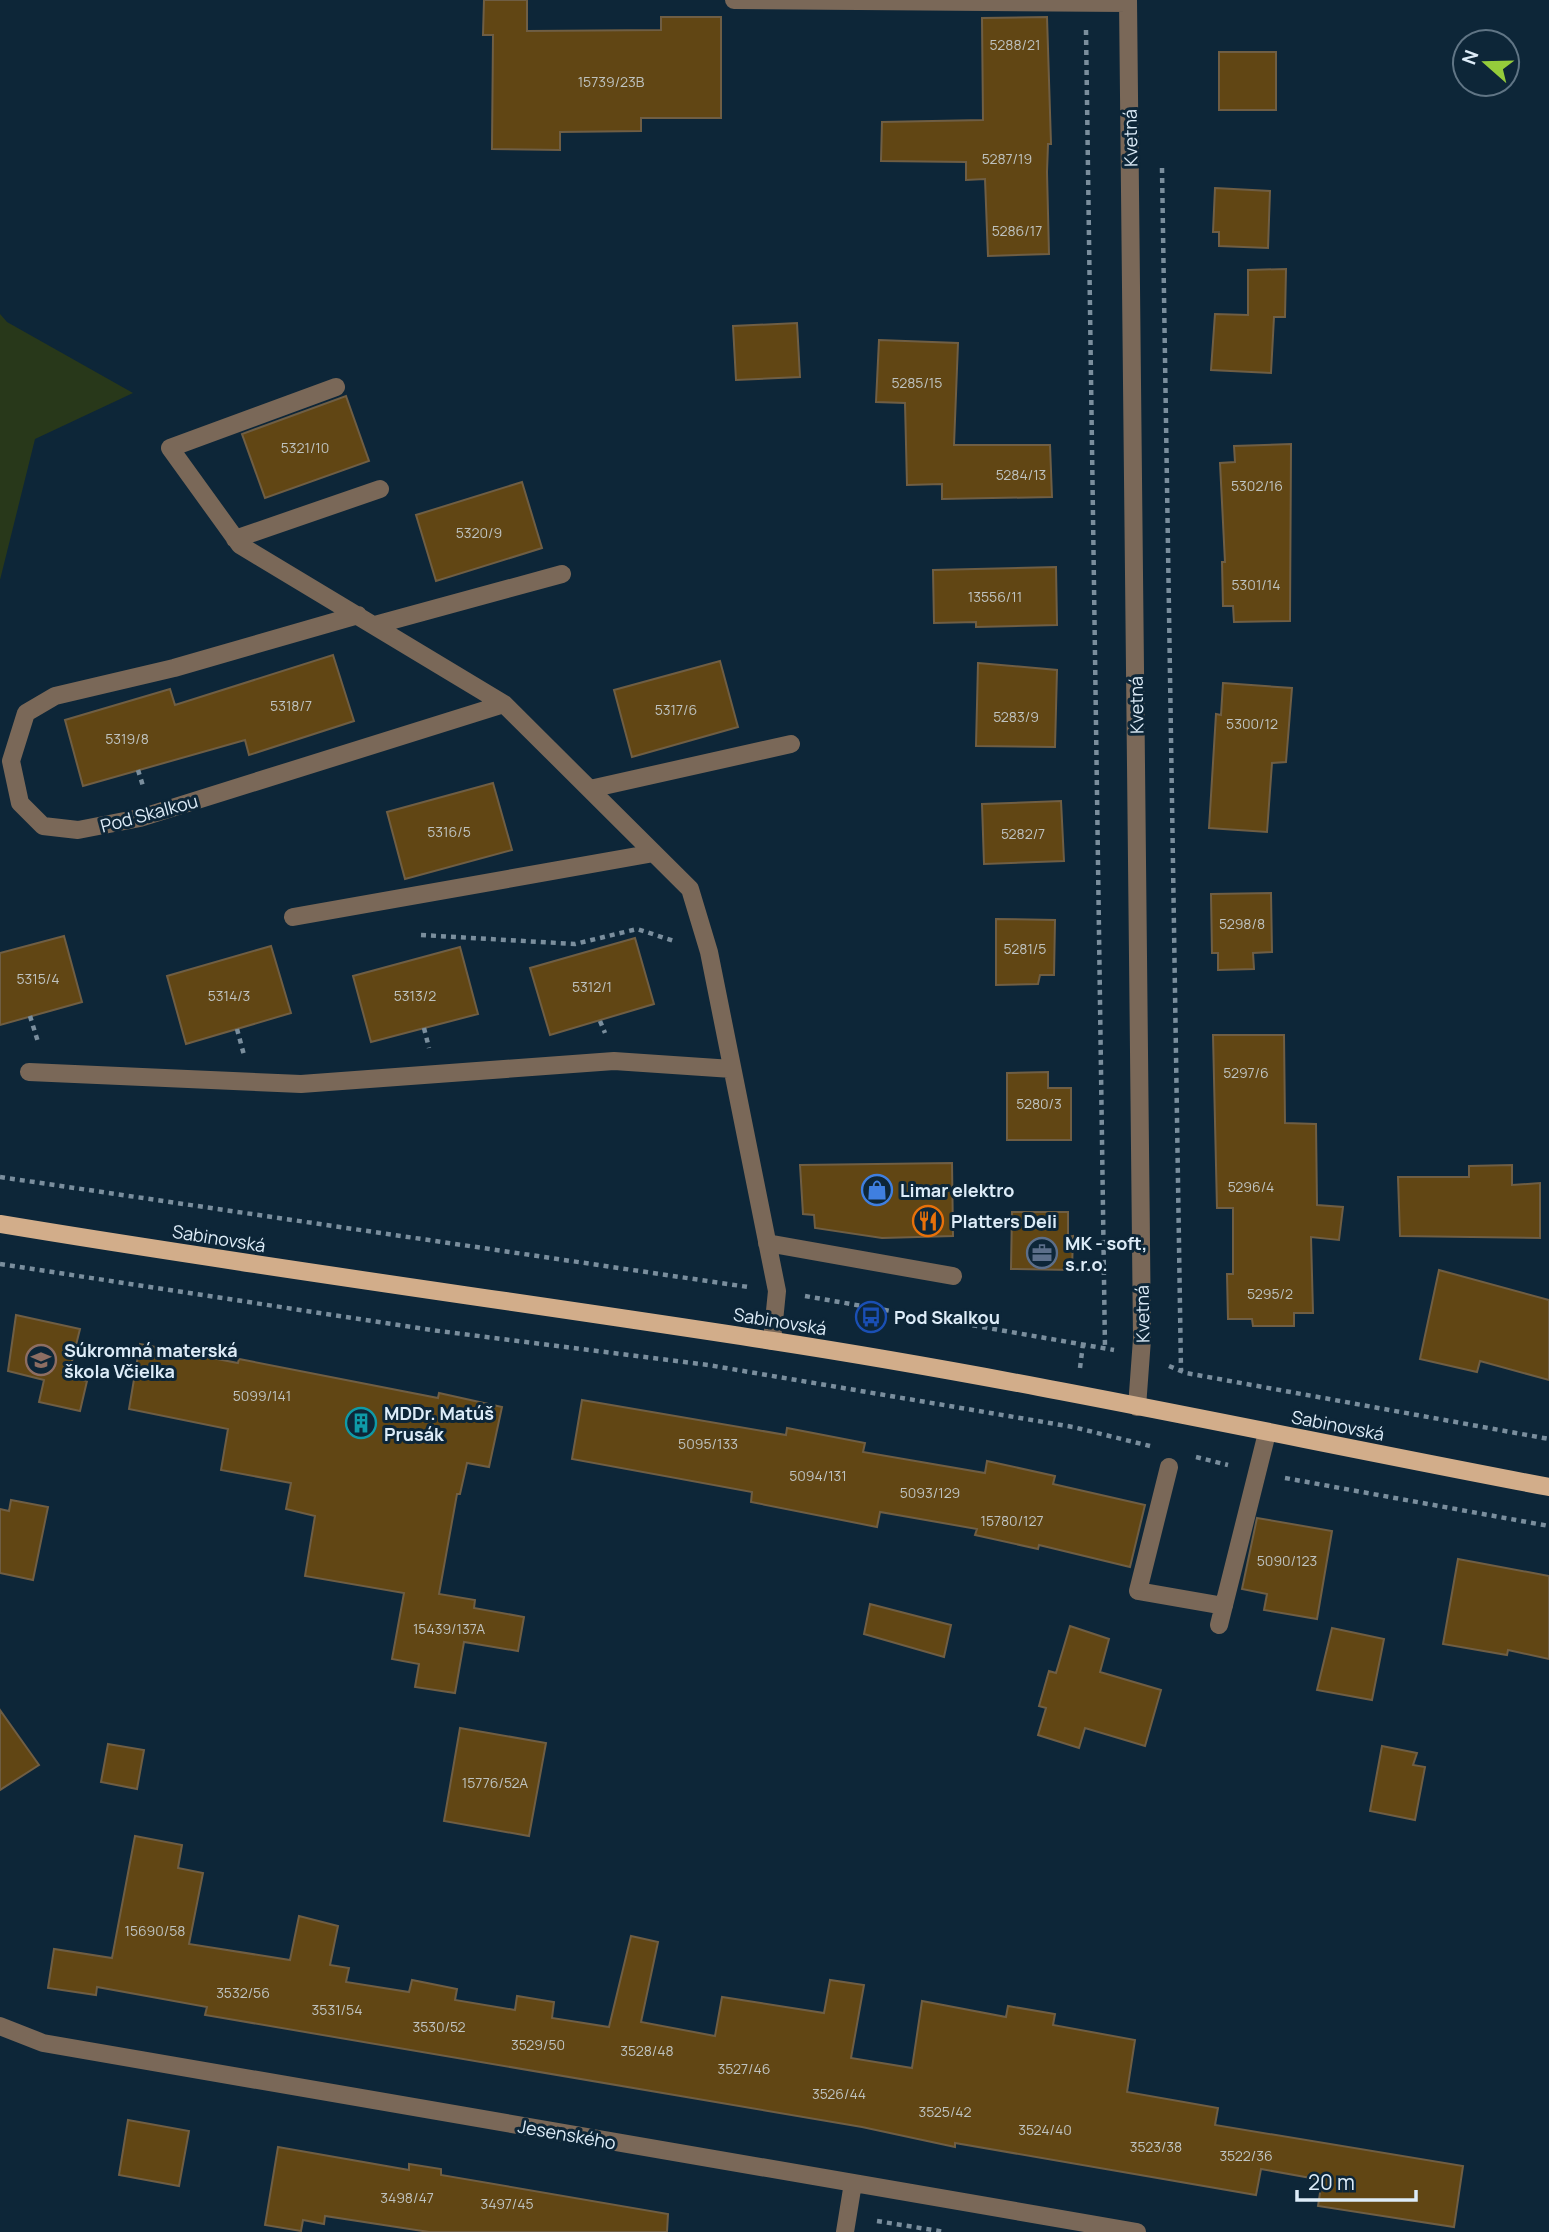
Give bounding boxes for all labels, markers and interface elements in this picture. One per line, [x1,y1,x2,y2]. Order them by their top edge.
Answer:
north arrow [1451,28,1521,98]
house number: 5288/21 [990,35,1040,54]
text: N [1455,46,1485,68]
house number: 15739/23B [578,72,645,91]
street label: Kvetná [1117,109,1143,167]
house number: 5287/19 [982,149,1032,168]
house number: 5286/17 [992,221,1042,240]
house number: 5285/15 [892,373,942,392]
house number: 5321/10 [281,438,329,457]
house number: 5284/13 [996,465,1046,484]
house number: 5302/16 [1231,476,1283,495]
house number: 5320/9 [456,523,502,542]
house number: 5301/14 [1232,575,1280,594]
house number: 13556/11 [968,587,1022,606]
street label: Kvetná [1123,676,1149,734]
house number: 5318/7 [270,696,312,715]
house number: 5317/6 [655,700,697,719]
house number: 5283/9 [993,707,1039,726]
house number: 5300/12 [1226,714,1278,733]
house number: 5319/8 [105,729,149,748]
street label: Pod Skalkou [98,788,200,838]
house number: 5316/5 [427,822,471,841]
house number: 5282/7 [1001,824,1045,843]
house number: 5298/8 [1219,914,1265,933]
house number: 5281/5 [1004,939,1046,958]
house number: 5315/4 [16,969,60,988]
house number: 5312/1 [572,977,612,996]
house number: 5314/3 [208,986,250,1005]
house number: 5313/2 [394,986,436,1005]
house number: 5297/6 [1223,1063,1269,1082]
house number: 5280/3 [1016,1094,1062,1113]
shop icon: Limar elektro [860,1173,894,1207]
house number: 5296/4 [1228,1177,1274,1196]
place label: Limar elektro [900,1178,1014,1202]
restaurant icon: Platters Deli [911,1204,945,1238]
place label: Platters Deli [951,1209,1057,1233]
street label: Sabinovská [171,1219,267,1257]
place label: MK - soft, s.r.o. [1065,1231,1147,1276]
office icon: MK - soft, s.r.o. [1025,1236,1059,1270]
house number: 5295/2 [1247,1284,1293,1303]
street label: Kvetná [1129,1285,1155,1343]
bus stop icon: Pod Skalkou [854,1300,888,1334]
street label: Sabinovská [732,1302,828,1340]
place label: Pod Skalkou [894,1305,1000,1329]
place label: Súkromná materská škola Včielka [64,1338,238,1383]
school or university icon: Súkromná materská škola Včielka [24,1343,58,1377]
house number: 5099/141 [233,1386,291,1405]
place label: MDDr. Matúš Prusák [384,1401,494,1446]
street label: Sabinovská [1290,1404,1386,1446]
building icon: MDDr. Matúš Prusák [344,1406,378,1440]
house number: 5095/133 [678,1434,738,1453]
house number: 5094/131 [789,1466,847,1485]
house number: 5093/129 [900,1483,960,1502]
house number: 15780/127 [980,1511,1044,1530]
house number: 5090/123 [1257,1551,1317,1570]
house number: 15439/137A [413,1619,485,1638]
house number: 15776/52A [462,1773,528,1792]
house number: 15690/58 [125,1921,185,1940]
house number: 3532/56 [216,1983,270,2002]
house number: 3531/54 [312,2000,362,2019]
house number: 3530/52 [412,2017,466,2036]
house number: 3529/50 [511,2035,565,2054]
house number: 3528/48 [620,2041,674,2060]
house number: 3527/46 [718,2059,770,2078]
house number: 3526/44 [812,2084,866,2103]
house number: 3525/42 [918,2102,972,2121]
street label: Jesenského [516,2114,618,2154]
house number: 3524/40 [1018,2120,1072,2139]
house number: 3523/38 [1130,2137,1182,2156]
house number: 3522/36 [1219,2146,1273,2165]
scale bar [1297,2158,1416,2202]
text: 20 m [1308,2168,1355,2196]
house number: 3498/47 [380,2188,434,2207]
house number: 3497/45 [480,2194,534,2213]

